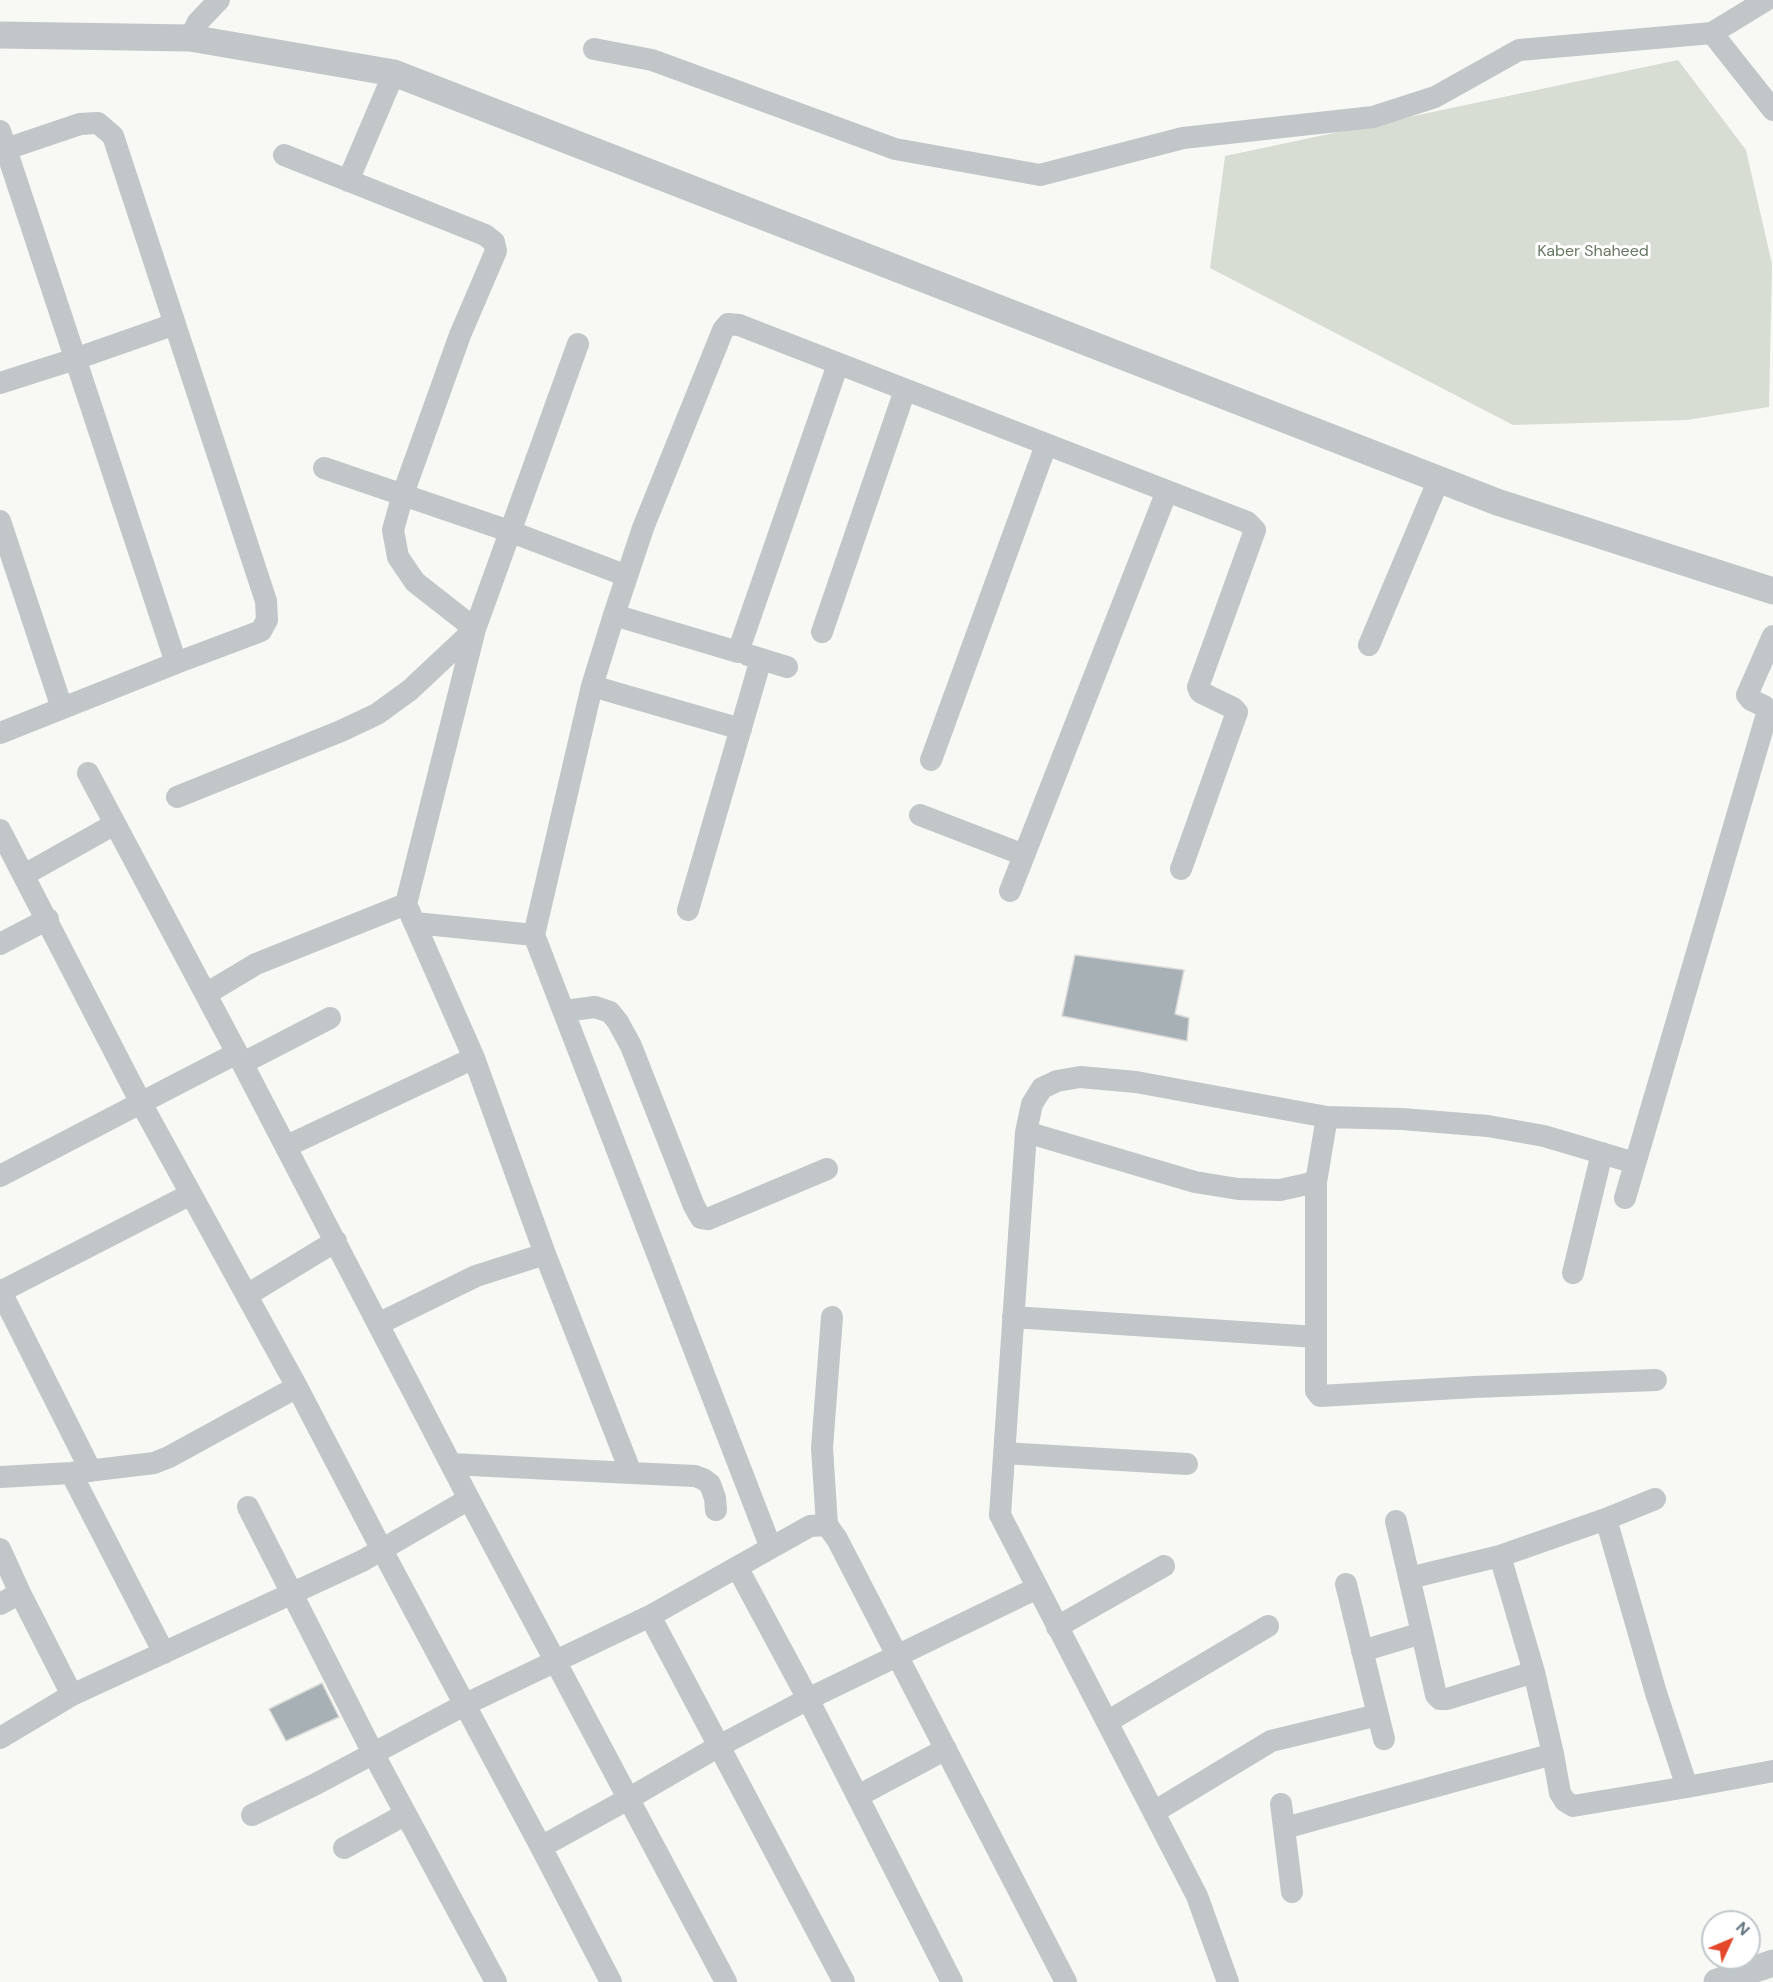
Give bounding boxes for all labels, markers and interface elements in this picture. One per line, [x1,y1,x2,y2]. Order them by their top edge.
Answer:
park label: Kaber Shaheed [1537,242,1649,262]
north arrow [1701,1910,1761,1970]
text: N [1731,1917,1754,1940]

